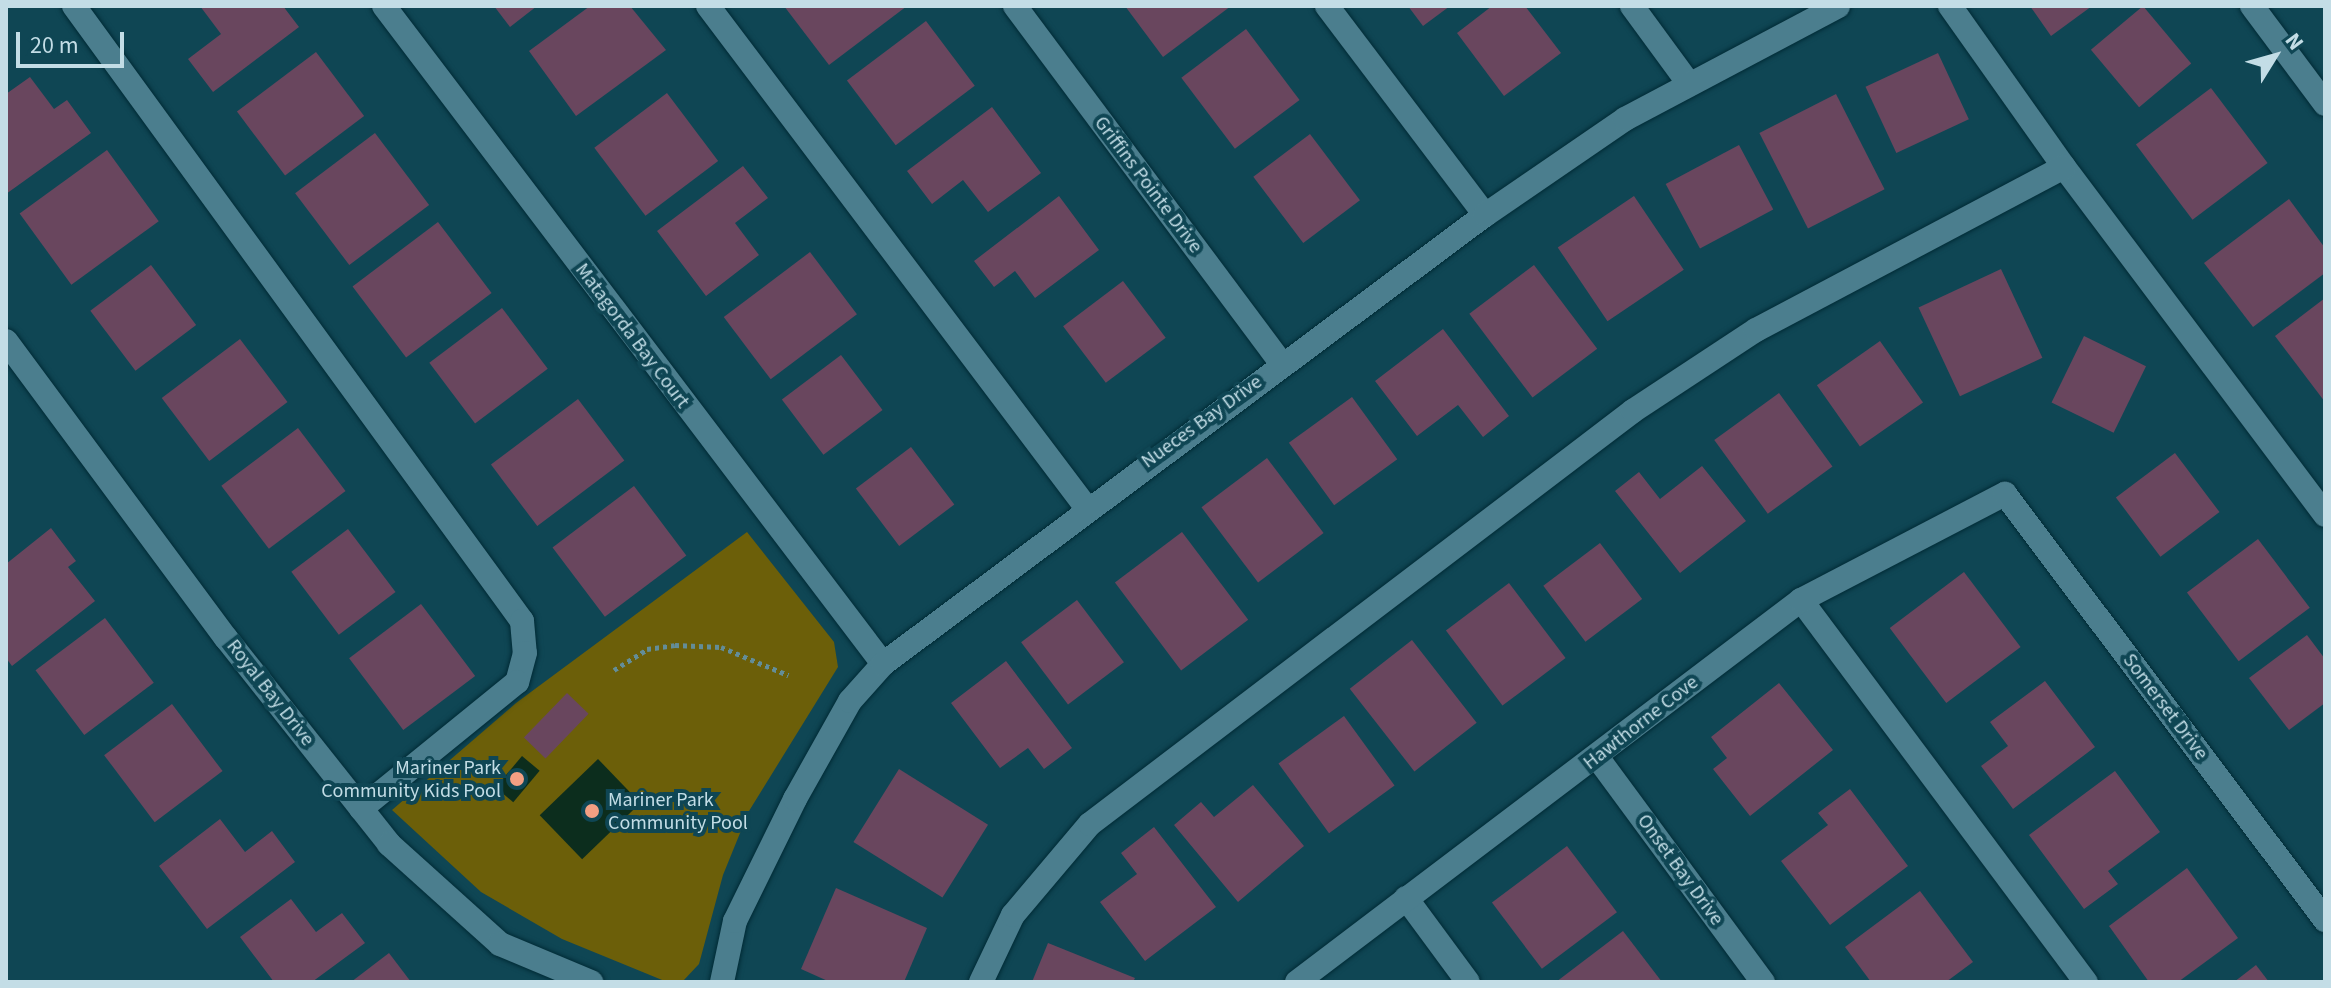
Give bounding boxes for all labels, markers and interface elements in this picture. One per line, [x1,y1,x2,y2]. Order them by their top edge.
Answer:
scale bar [20,16,128,66]
north arrow [2235,16,2315,96]
text: N [2277,26,2311,57]
text: 20 m [30,28,79,63]
street label: Griffins Pointe Drive [1089,112,1207,258]
street label: Matagorda Bay Court [570,259,694,413]
street label: Nueces Bay Drive [1137,370,1267,474]
street label: Royal Bay Drive [221,635,319,751]
street label: Somerset Drive [2117,649,2213,765]
street label: Hawthorne Cove [1579,671,1703,775]
place label: Mariner Park Community Kids Pool [321,756,501,803]
marker: Mariner Park Community Kids Pool [508,770,526,788]
place label: Mariner Park Community Pool [608,788,748,835]
marker: Mariner Park Community Pool [583,802,601,820]
street label: Onset Bay Drive [1632,810,1728,930]

